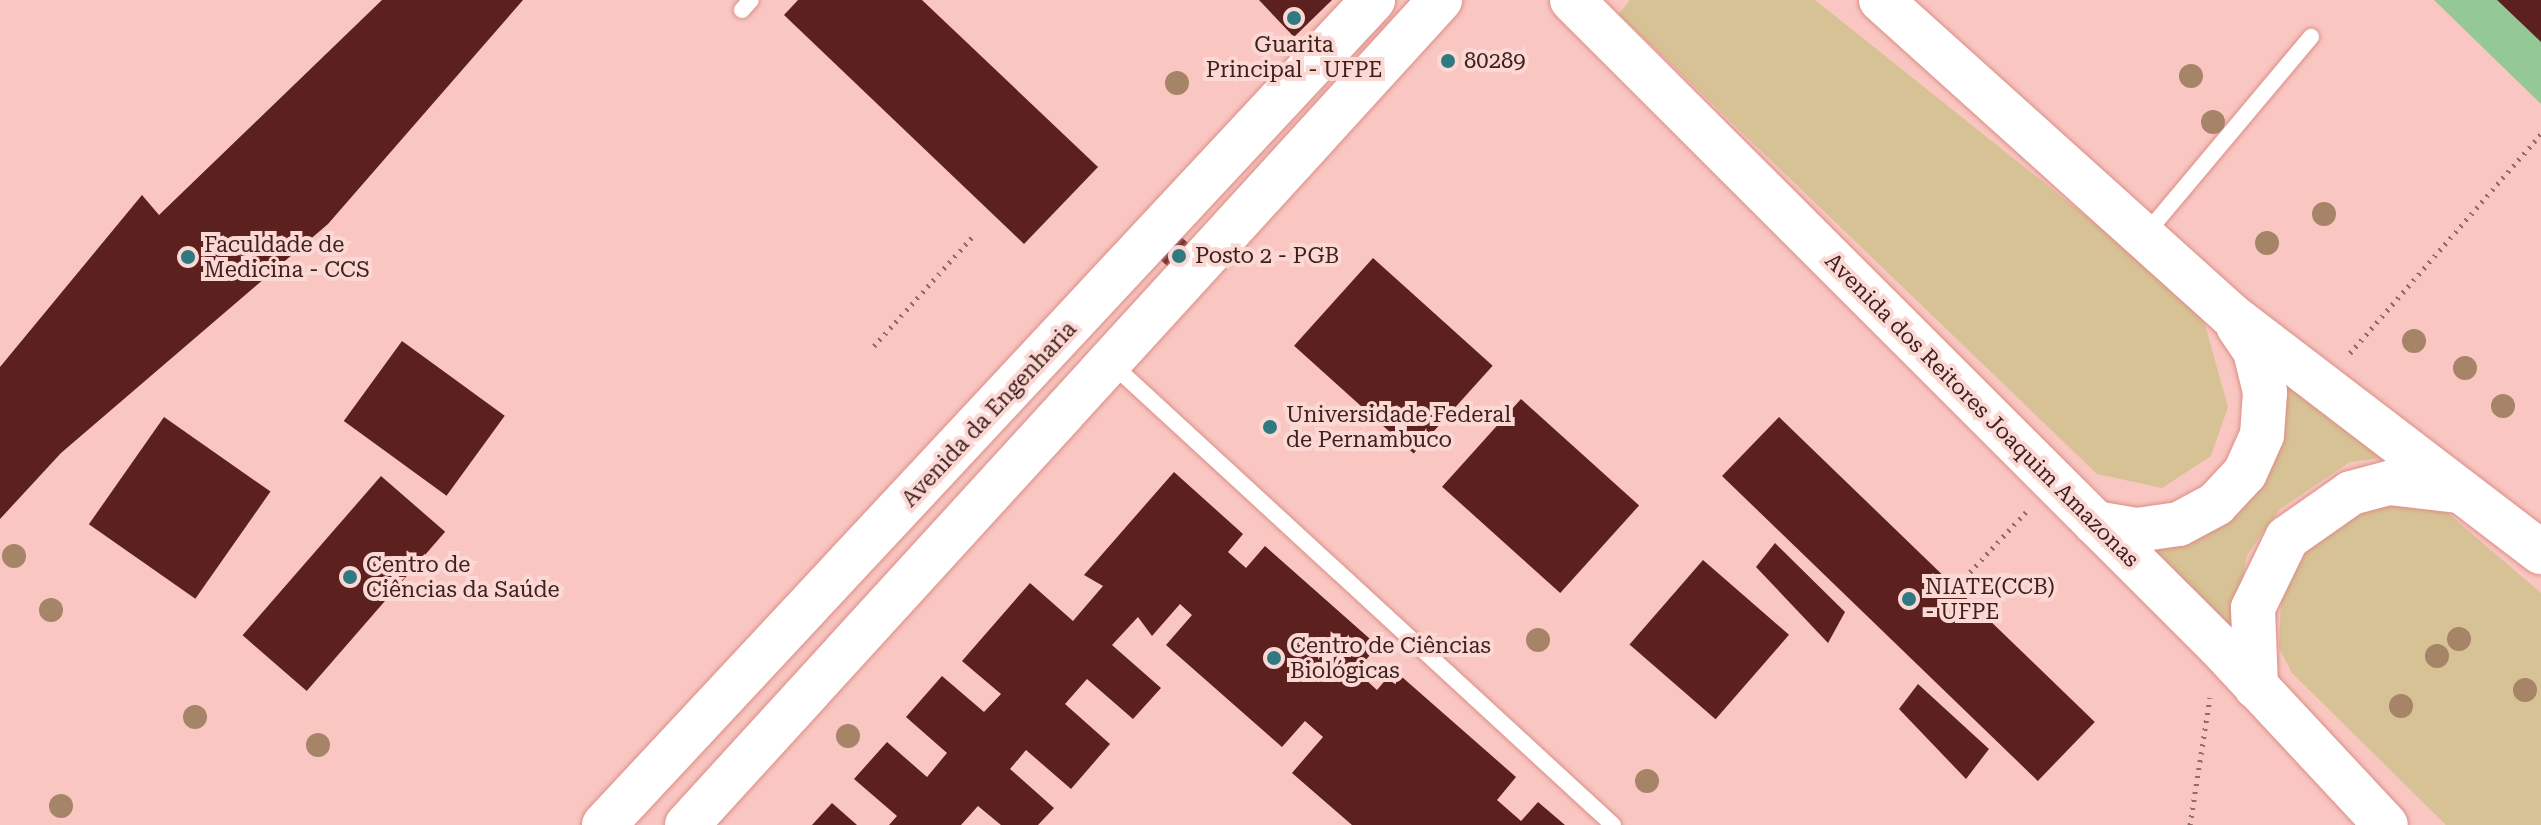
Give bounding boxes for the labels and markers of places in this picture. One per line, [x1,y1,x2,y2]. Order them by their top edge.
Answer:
marker: Guarita Principal - UFPE [1285,9,1303,27]
place label: Guarita Principal - UFPE [1206,31,1382,82]
place label: 80289 [1464,48,1526,74]
marker: 80289 [1439,52,1457,70]
place label: Faculdade de Medicina - CCS [204,231,370,282]
place label: Posto 2 - PGB [1195,243,1339,269]
marker: Posto 2 - PGB [1170,247,1188,265]
marker: Faculdade de Medicina - CCS [179,248,197,266]
place label: Universidade Federal de Pernambuco [1286,401,1511,452]
marker: Universidade Federal de Pernambuco [1261,418,1279,436]
place label: Centro de Ciências da Saúde [366,551,560,602]
marker: Centro de Ciências da Saúde [341,568,359,586]
place label: NIATE(CCB) - UFPE [1925,573,2055,624]
marker: NIATE(CCB) - UFPE [1900,590,1918,608]
place label: Centro de Ciências Biológicas [1290,632,1491,684]
marker: Centro de Ciências Biológicas [1265,649,1283,667]

